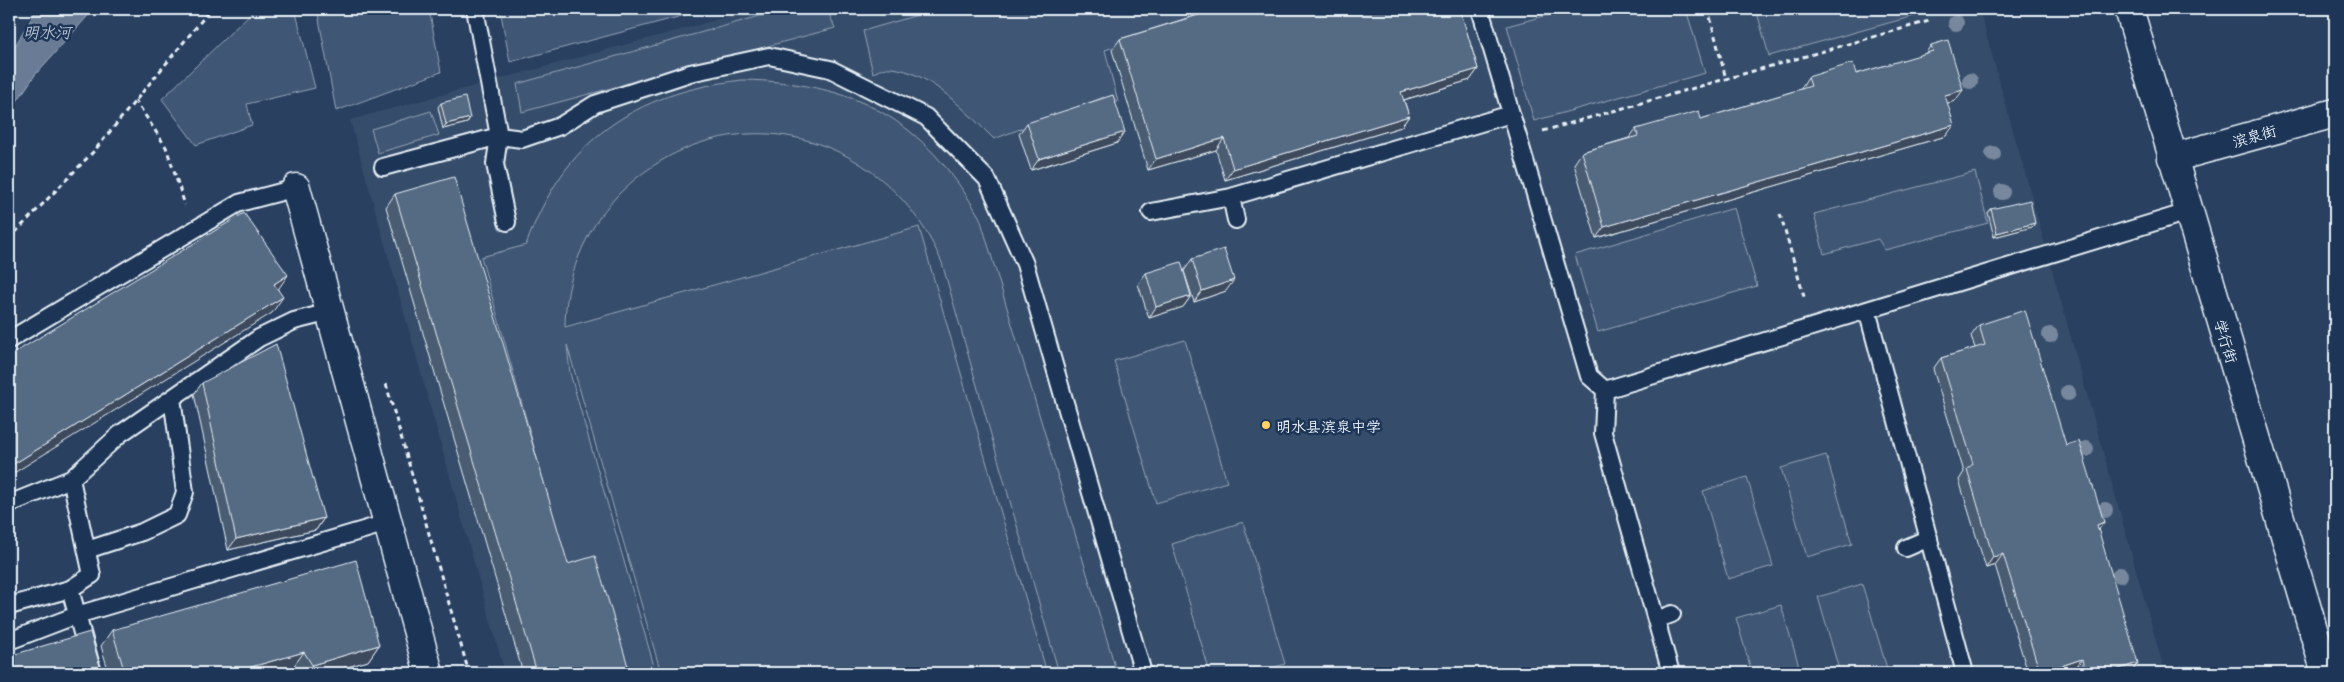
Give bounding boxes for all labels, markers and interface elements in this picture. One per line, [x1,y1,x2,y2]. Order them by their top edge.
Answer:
water label: 明水河 [23,19,74,43]
street label: 滨泉街 [2229,118,2279,152]
street label: 学行街 [2209,316,2245,366]
place label: 明水县滨泉中学 [1276,414,1381,437]
marker: 明水县滨泉中学 [1260,419,1272,431]

